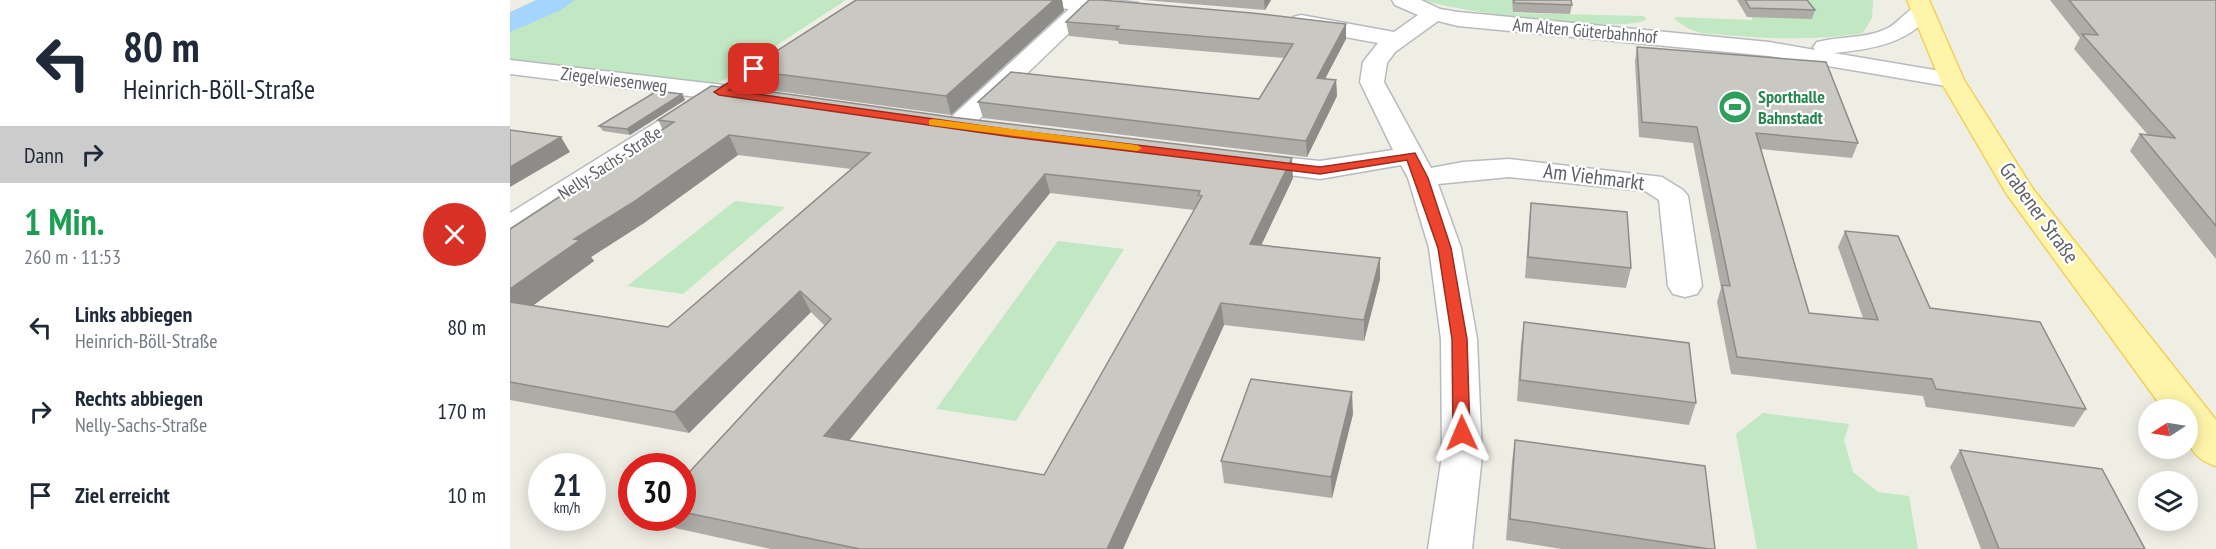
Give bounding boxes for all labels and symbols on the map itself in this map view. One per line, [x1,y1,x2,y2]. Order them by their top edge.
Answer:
street label: Am Alten Güterbahnhof [1512,13,1660,48]
pin [728,43,779,94]
street label: Ziegelwiesenweg [559,62,669,97]
place label: Sporthalle Bahnstadt [1758,85,1825,129]
sports icon: Sporthalle Bahnstadt [1717,89,1753,125]
street label: Nelly-Sachs-Straße [554,121,666,205]
street label: Am Viehmarkt [1542,157,1646,196]
street label: Grabener Straße [1994,157,2085,268]
north arrow [2138,399,2198,459]
position arrow [1430,401,1494,465]
speed limit sign: 30 [618,453,696,531]

